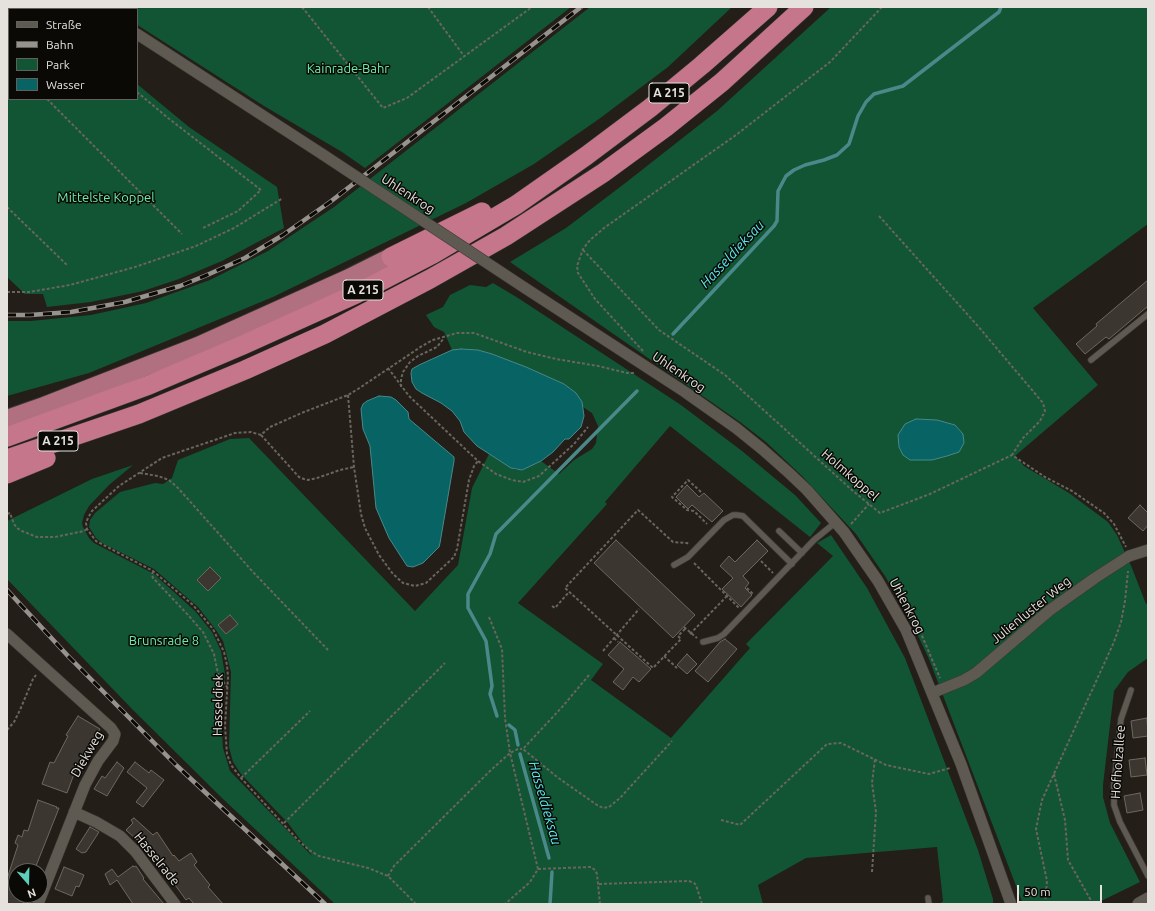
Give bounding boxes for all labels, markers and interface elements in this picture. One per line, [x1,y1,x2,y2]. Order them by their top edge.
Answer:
legend [8,8,138,100]
text: Straße [46,18,82,31]
text: Bahn [46,38,74,51]
text: Park [46,58,70,71]
park label: Kainrade-Bahr [307,61,389,77]
text: Wasser [46,78,85,91]
road number: A 215 [649,83,689,103]
street label: Uhlenkrog [378,171,438,217]
park label: Mittelste Koppel [57,190,155,206]
water label: Hasseldieksau [696,217,768,291]
road number: A 215 [343,280,383,300]
street label: Uhlenkrog [649,349,709,395]
road number: A 215 [38,431,78,451]
street label: Holmkoppel [818,446,882,504]
street label: Julienluster Weg [988,573,1074,647]
street label: Uhlenkrog [886,575,928,637]
park label: Brunsrade 8 [129,633,199,649]
street label: Hasseldiek [210,674,226,736]
street label: Hofholzallee [1108,725,1128,799]
street label: Diekweg [68,728,106,780]
water label: Hasseldieksau [525,759,565,847]
street label: Hasselrade [131,829,183,889]
north arrow [8,863,48,903]
scale bar [1019,877,1104,903]
text: 50 m [1024,885,1051,898]
text: N [26,886,38,900]

